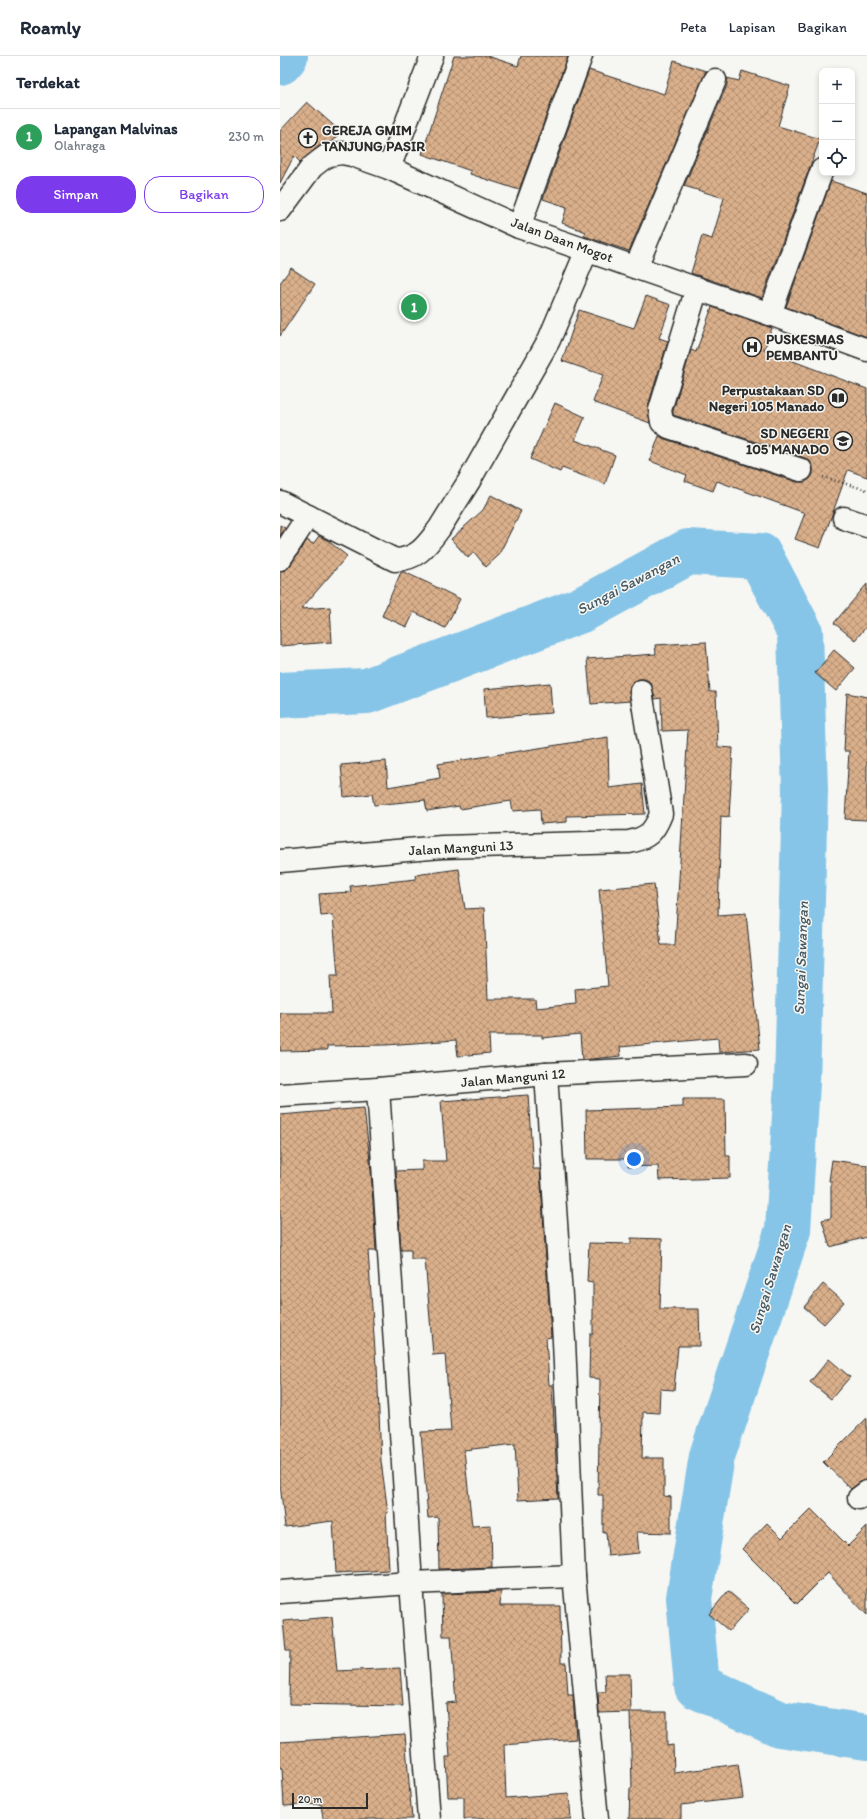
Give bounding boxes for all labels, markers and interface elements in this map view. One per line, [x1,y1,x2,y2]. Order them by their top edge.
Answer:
text: Roamly [20,16,81,39]
text: Peta [680,19,707,36]
text: Lapisan [729,19,776,36]
text: Bagikan [798,19,847,36]
map controls [819,68,855,176]
button: + [819,68,855,104]
text: Terdekat [16,72,80,92]
button: − [819,104,855,140]
text: Lapangan Malvinas [54,120,178,138]
place label: GEREJA GMIM TANJUNG PASIR [321,122,425,155]
church icon: GEREJA GMIM TANJUNG PASIR [297,127,319,149]
text: 1 [26,129,32,144]
text: 230 m [228,129,264,144]
text: Olahraga [54,138,106,153]
button: locate [819,140,855,176]
button: Simpan [16,176,136,213]
button: Bagikan [144,176,264,213]
street label: Jalan Daan Mogot [509,214,615,266]
pin: 1 [401,292,427,322]
place label: PUSKESMAS PEMBANTU [766,331,844,364]
hospital icon: PUSKESMAS PEMBANTU [741,336,763,358]
place label: Perpustakaan SD Negeri 105 Manado [709,382,824,415]
library icon: Perpustakaan SD Negeri 105 Manado [827,387,849,409]
place label: SD NEGERI 105 MANADO [746,425,829,458]
school or university icon: SD NEGERI 105 MANADO [832,430,854,452]
water label: Sungai Sawangan [574,549,683,619]
street label: Jalan Manguni 13 [408,837,514,859]
water label: Sungai Sawangan [790,900,812,1015]
street label: Jalan Manguni 12 [460,1065,567,1091]
your location [624,1149,644,1169]
water label: Sungai Sawangan [745,1222,795,1336]
scale bar [292,1791,368,1810]
text: 20 m [298,1793,322,1806]

